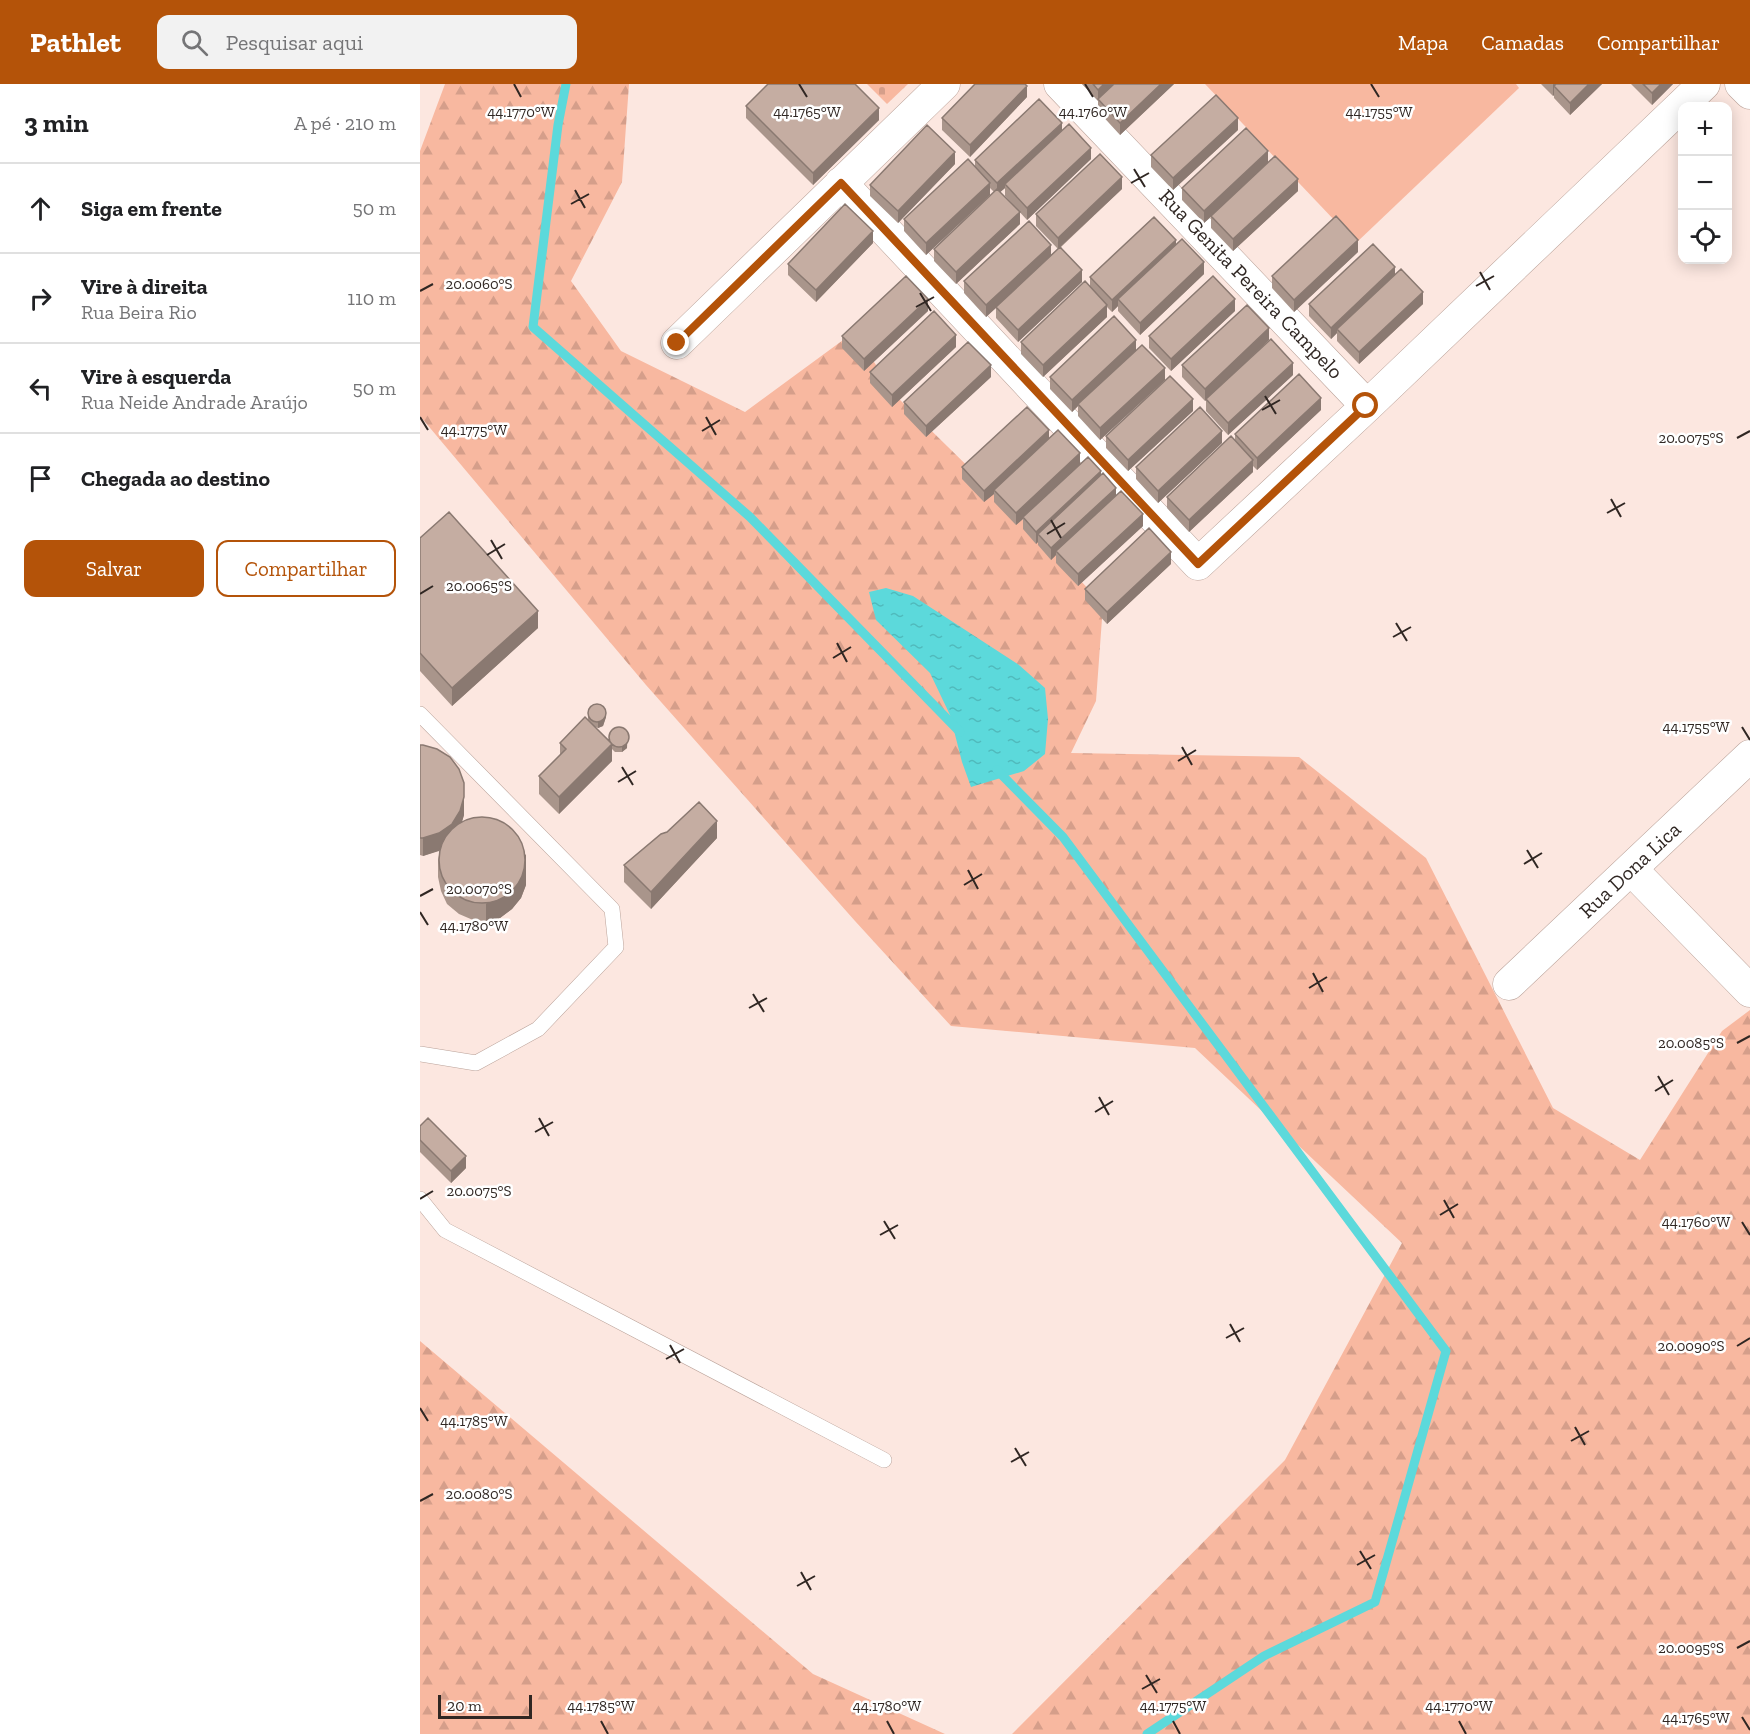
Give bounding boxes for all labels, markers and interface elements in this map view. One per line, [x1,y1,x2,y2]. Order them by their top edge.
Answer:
search box [157,15,577,69]
text: Pathlet [30,26,121,59]
icon: search [178,26,211,59]
text: Pesquisar aqui [226,29,363,56]
text: Mapa [1398,30,1448,55]
text: Camadas [1481,30,1564,55]
text: Compartilhar [1597,30,1720,55]
map controls [1678,102,1732,264]
button: + [1678,102,1732,156]
text: 44.1770°W [487,103,555,121]
text: 44.1765°W [773,103,841,121]
text: 44.1760°W [1059,103,1127,121]
text: 44.1755°W [1345,103,1413,121]
text: 3 min [24,107,89,139]
text: A pé · 210 m [294,111,396,135]
button: − [1678,156,1732,210]
street label: Rua Genita Pereira Campelo [1154,184,1349,384]
icon: ahead [24,192,57,225]
text: Siga em frente [81,195,222,222]
text: 50 m [352,196,396,220]
button: locate [1678,210,1732,264]
text: Vire à direita [81,273,208,300]
text: 20.0060°S [446,275,512,293]
icon: right [24,282,57,315]
text: 110 m [347,286,396,310]
text: Rua Beira Rio [81,300,197,324]
route end [663,329,689,355]
text: Vire à esquerda [81,363,231,390]
icon: left [24,372,57,405]
text: 50 m [352,376,396,400]
text: Rua Neide Andrade Araújo [81,390,308,414]
route start [1352,392,1378,418]
text: 44.1775°W [441,421,507,439]
text: 20.0075°S [1658,429,1724,447]
icon: arrive [24,462,57,495]
text: Chegada ao destino [81,465,270,492]
button: Salvar [24,540,204,597]
button: Compartilhar [216,540,396,597]
text: 20.0065°S [446,577,512,595]
text: 44.1755°W [1662,718,1730,736]
street label: Rua Dona Lica [1574,816,1685,923]
text: 20.0070°S [446,880,512,898]
text: 44.1780°W [440,917,508,935]
text: 20.0085°S [1658,1034,1724,1052]
text: 20.0075°S [446,1182,512,1200]
text: 44.1760°W [1662,1213,1730,1231]
text: 20.0090°S [1658,1337,1724,1355]
text: 44.1785°W [440,1412,508,1430]
text: 20.0080°S [445,1485,513,1503]
text: 20.0095°S [1658,1639,1724,1657]
scale bar [438,1692,532,1720]
text: 20 m [447,1696,482,1715]
text: 44.1785°W [567,1697,635,1715]
text: 44.1780°W [853,1697,921,1715]
text: 44.1775°W [1140,1697,1206,1715]
text: 44.1770°W [1425,1697,1493,1715]
text: 44.1765°W [1662,1709,1730,1727]

